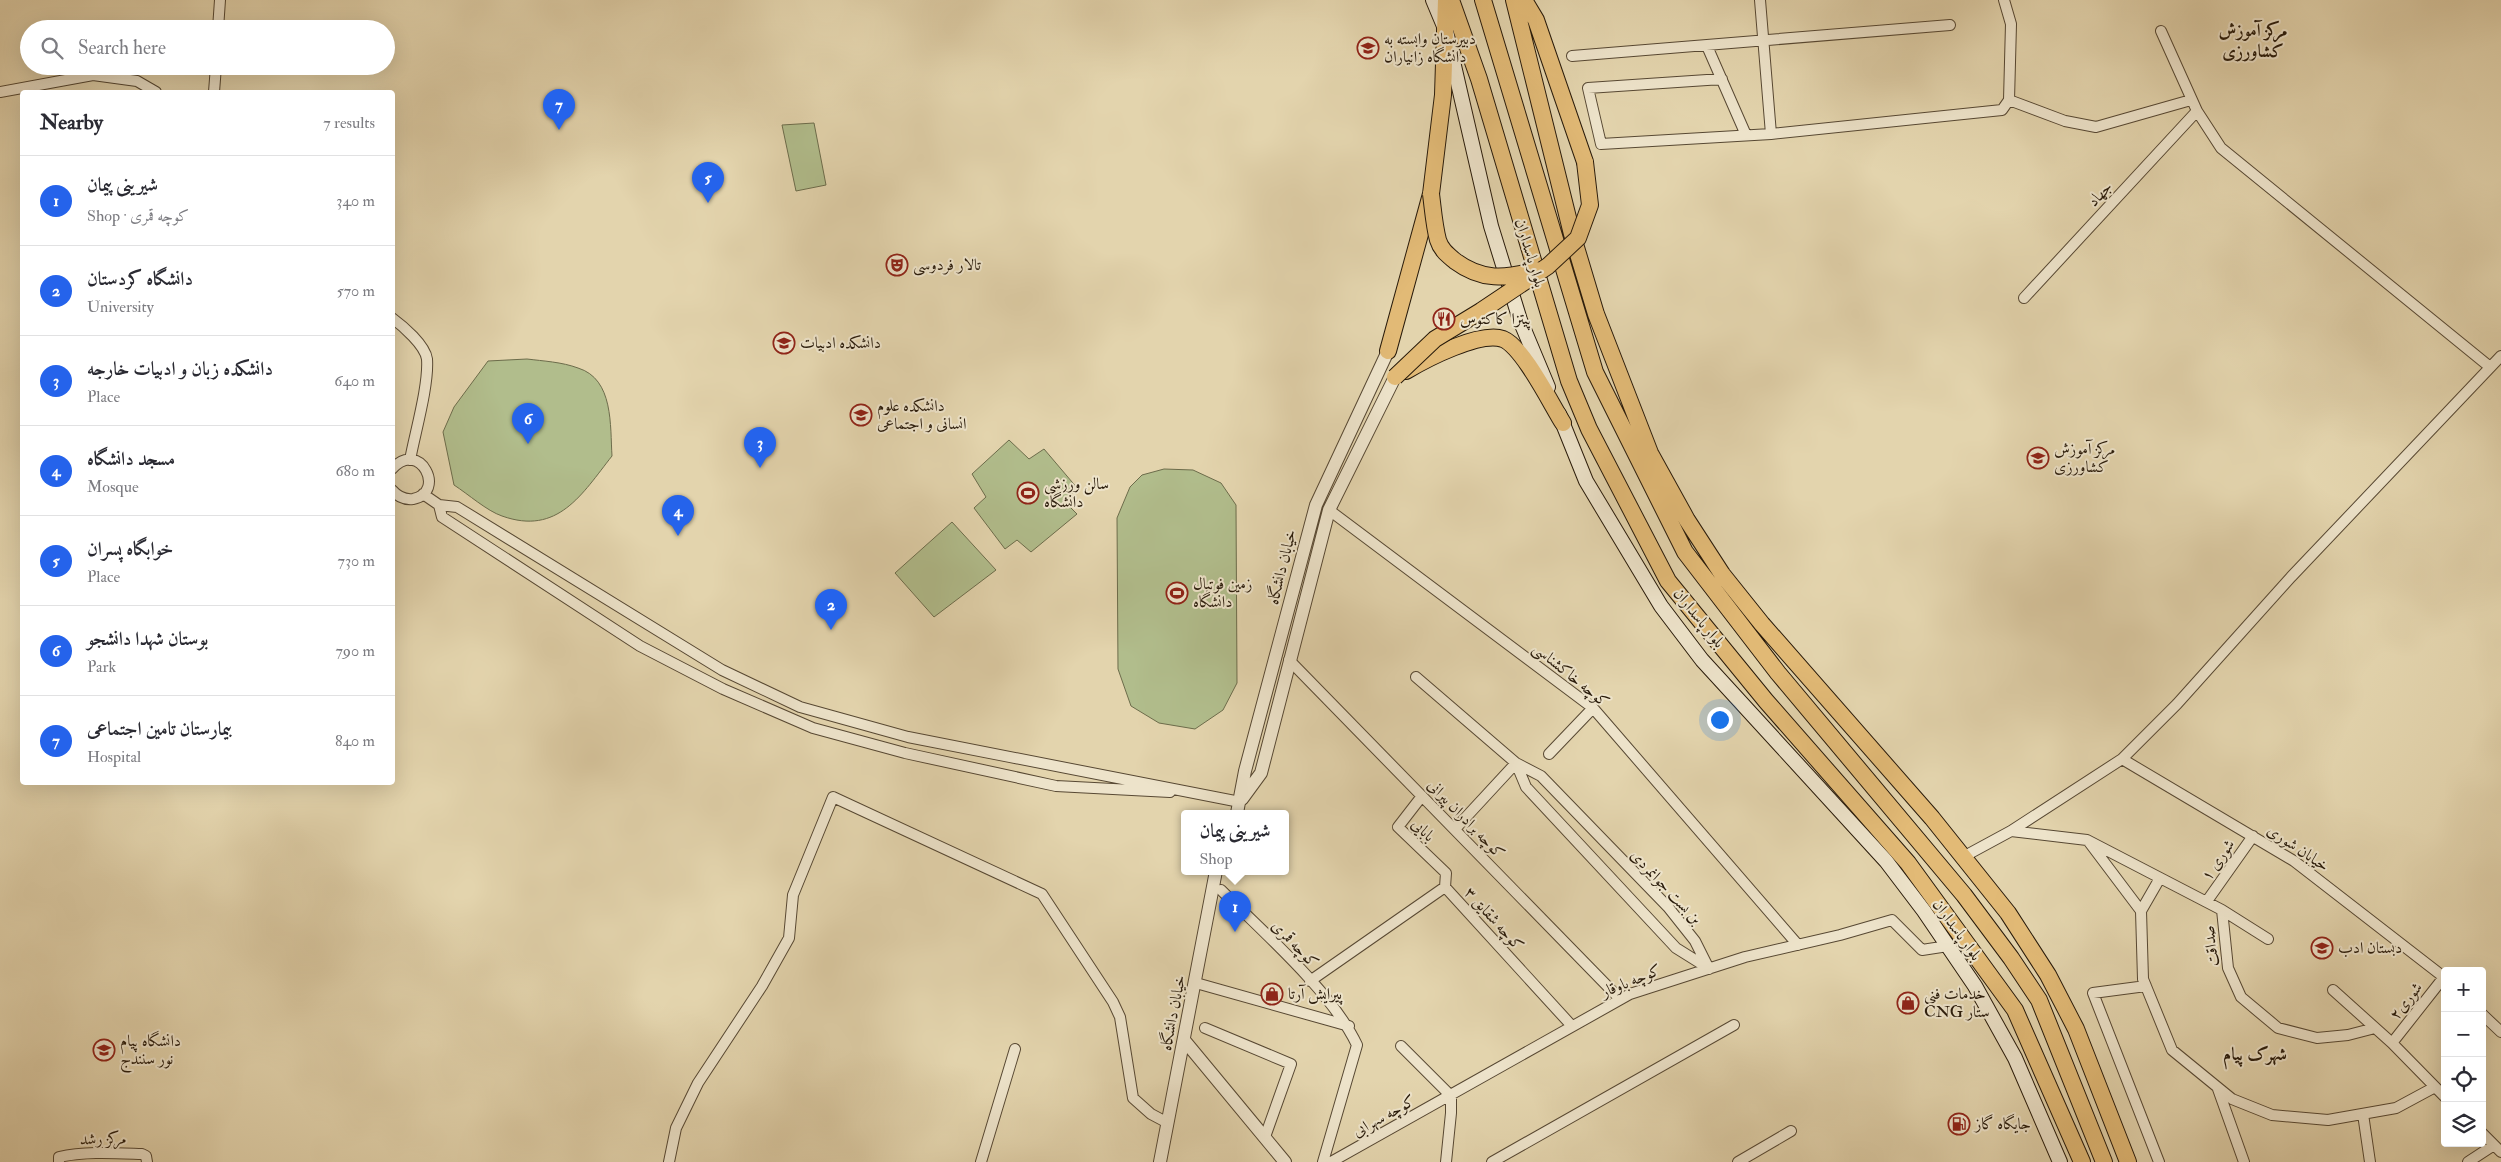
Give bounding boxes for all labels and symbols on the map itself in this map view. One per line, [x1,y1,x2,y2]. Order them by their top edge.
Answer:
district label: مرکز آموزش کشاورزی [2219,19,2287,63]
place label: دبیرستان وابسته به دانشگاه زانیاران [1384,29,1476,67]
school or university icon: دبیرستان وابسته به دانشگاه زانیاران [1356,36,1380,60]
pin: 7 [543,89,575,130]
pin: 5 [692,162,724,203]
street label: جهاد [2083,177,2117,211]
street label: بلوار پاسداران [1509,216,1550,290]
theatre icon: تالار فردوسی [885,253,909,277]
place label: تالار فردوسی [913,255,982,276]
restaurant icon: پیتزا کاکتوس [1432,307,1456,331]
place label: پیتزا کاکتوس [1460,309,1531,331]
school or university icon: دانشکده ادبیات [772,331,796,355]
place label: دانشکده ادبیات [800,333,881,353]
place label: دانشکده علوم انسانی و اجتماعی [877,396,966,434]
pin: 6 [512,403,544,444]
school or university icon: دانشکده علوم انسانی و اجتماعی [849,403,873,427]
pin: 3 [744,427,776,468]
place label: مرکز آموزش کشاورزی [2054,439,2115,477]
school or university icon: مرکز آموزش کشاورزی [2026,446,2050,470]
place label: سالن ورزشی دانشگاه [1044,474,1109,512]
sports icon: سالن ورزشی دانشگاه [1016,481,1040,505]
pin: 4 [662,495,694,536]
street label: خیابان دانشگاه [1262,527,1301,607]
place label: زمین فوتبال دانشگاه [1193,574,1252,612]
sports icon: زمین فوتبال دانشگاه [1165,581,1189,605]
street label: بلوار پاسداران [1668,584,1729,653]
pin: 2 [815,589,847,630]
street label: کوچه خاکشناسی [1528,638,1613,713]
your location [1707,707,1733,733]
street label: کوچه برادران پیرانی [1422,775,1509,864]
street label: بابایی [1407,814,1439,846]
street label: خیابان شوری [2263,820,2333,876]
street label: شوری ۱ [2197,835,2239,885]
street label: بن بست جوانمردی [1626,845,1706,929]
street label: کوچه شقایق ۳ [1459,883,1528,956]
pin: 1 [1219,891,1251,932]
street label: بلوار پاسداران [1927,895,1986,965]
street label: کوچه قمری [1267,916,1323,973]
street label: صداقت [2199,924,2223,968]
school or university icon: دبستان ادب [2310,936,2334,960]
place label: دبستان ادب [2338,938,2402,958]
street label: کوچه باوقار [1596,960,1664,1004]
street label: خیابان دانشگاه [1155,973,1190,1053]
street label: شوری۲ [2385,978,2427,1024]
shop icon: پیرایش آرتا [1260,982,1284,1006]
place label: پیرایش آرتا [1288,984,1343,1005]
place label: خدمات فنی‌ CNG ستار [1924,984,1990,1022]
shop icon: خدمات فنی‌ CNG ستار [1896,991,1920,1015]
place label: دانشگاه پیام نور سنندج [120,1030,181,1073]
school or university icon: دانشگاه پیام نور سنندج [92,1038,116,1062]
district label: شهرک پیام [2223,1043,2287,1070]
street label: کوچه سهرابی [1349,1091,1419,1142]
fuel station icon: جایگاه گاز [1947,1112,1971,1136]
place label: جایگاه گاز [1973,1113,2031,1134]
street label: مرکز رشد [79,1129,127,1150]

